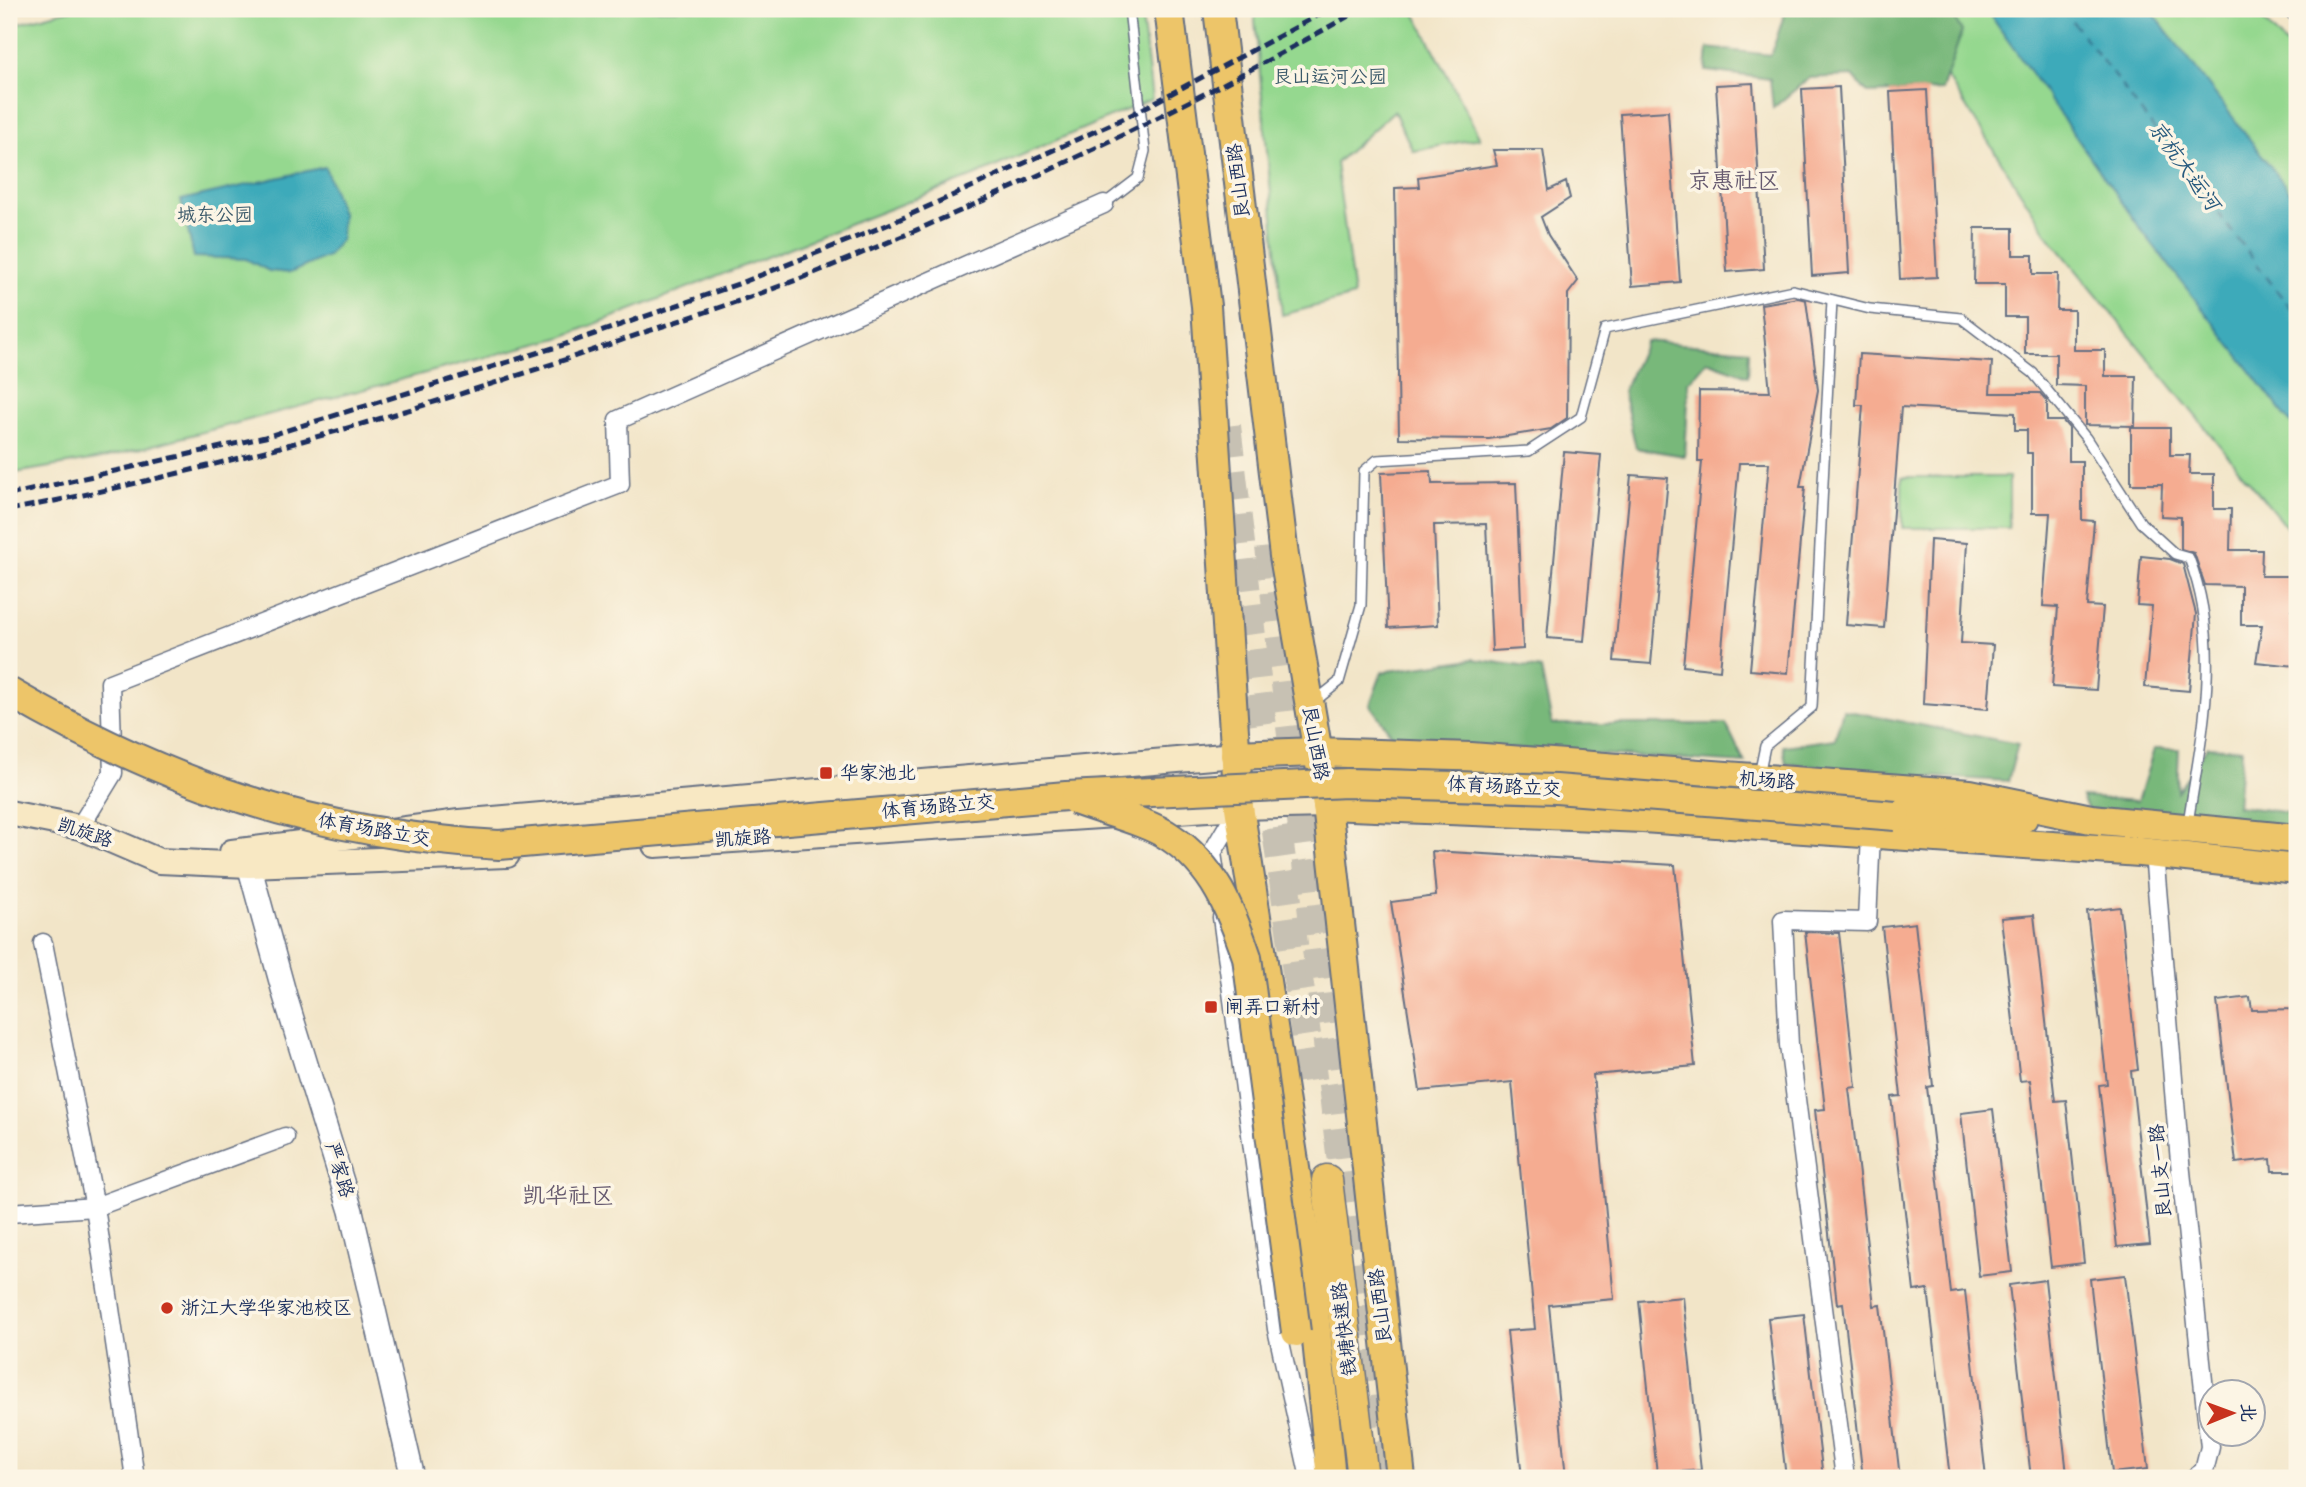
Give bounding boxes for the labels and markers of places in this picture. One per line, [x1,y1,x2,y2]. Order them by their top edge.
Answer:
place label: 华家池北 [840,760,916,787]
marker: 华家池北 [818,765,834,781]
place label: 闸弄口新村 [1225,994,1320,1021]
marker: 闸弄口新村 [1203,999,1219,1015]
place label: 浙江大学华家池校区 [181,1295,352,1322]
marker: 浙江大学华家池校区 [159,1300,175,1316]

